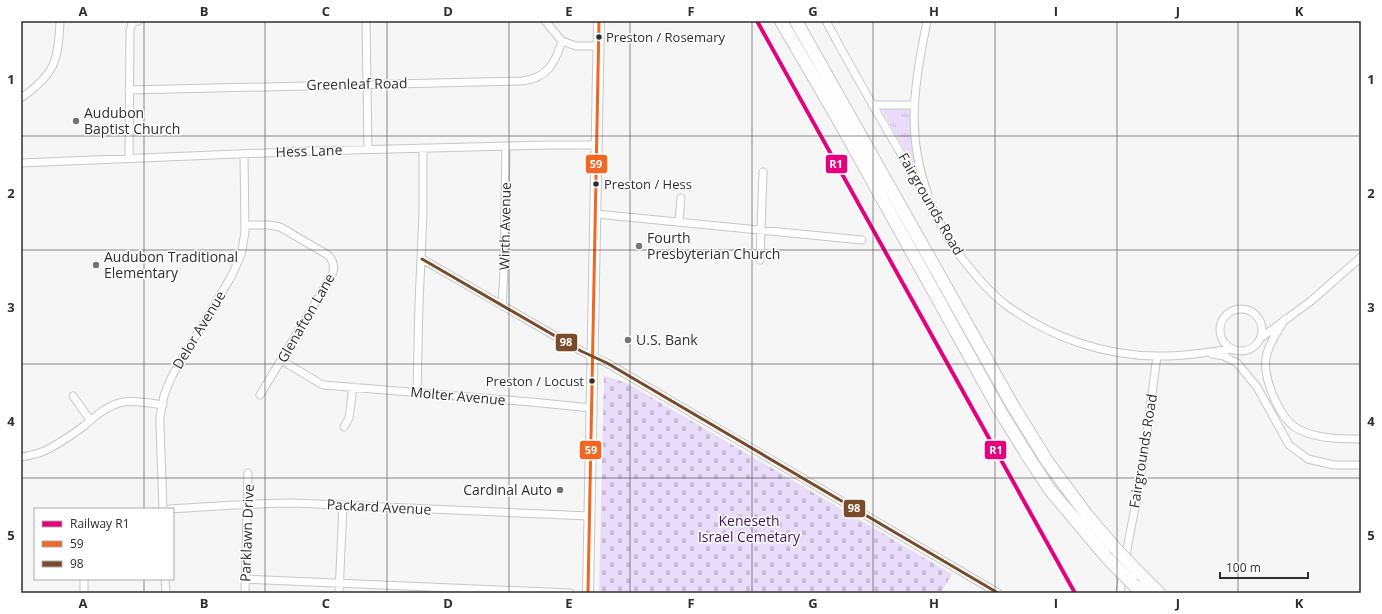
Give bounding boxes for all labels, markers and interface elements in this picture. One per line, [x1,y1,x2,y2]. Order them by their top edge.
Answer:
text: A [79,2,88,20]
text: B [200,2,209,20]
text: C [322,2,330,20]
text: D [443,2,453,20]
text: E [565,2,573,20]
text: F [687,2,695,20]
text: G [808,2,818,20]
text: H [929,2,939,20]
text: I [1054,2,1058,20]
text: J [1175,2,1180,20]
text: K [1295,2,1304,20]
place label: Preston / Rosemary [606,28,725,46]
marker: Preston / Rosemary [594,32,604,42]
text: 1 [7,70,15,88]
text: 1 [1367,70,1375,88]
street label: Greenleaf Road [306,73,408,94]
place label: Audubon Baptist Church [84,103,180,138]
marker: Audubon Baptist Church [71,116,81,126]
street label: Hess Lane [275,140,343,161]
street label: Fairgrounds Road [894,149,969,258]
line badge: 59 [585,154,608,174]
line badge: R1 [825,154,848,174]
text: 59 [590,156,602,171]
text: R1 [829,156,843,171]
place label: Preston / Hess [604,175,692,193]
marker: Preston / Hess [591,179,601,189]
street label: Wirth Avenue [494,182,515,270]
text: 2 [7,184,15,202]
text: 2 [1367,184,1375,202]
place label: Fourth Presbyterian Church [647,228,780,263]
marker: Fourth Presbyterian Church [634,241,644,251]
place label: Audubon Traditional Elementary [104,247,238,282]
marker: Audubon Traditional Elementary [91,260,101,270]
street label: Glenafton Lane [272,270,339,366]
street label: Delor Avenue [168,287,229,372]
text: 3 [7,298,15,316]
text: 3 [1367,298,1375,316]
place label: U.S. Bank [636,330,698,349]
line badge: 98 [555,333,578,352]
text: 98 [560,334,572,349]
marker: U.S. Bank [623,335,633,345]
place label: Preston / Locust [486,372,584,390]
marker: Preston / Locust [587,376,597,386]
street label: Molter Avenue [410,382,507,409]
street label: Fairgrounds Road [1124,392,1161,509]
text: 4 [7,412,15,430]
text: 4 [1367,412,1375,430]
line badge: 59 [579,440,602,460]
line badge: R1 [984,440,1007,460]
text: 59 [585,442,597,457]
text: R1 [989,442,1003,457]
place label: Cardinal Auto [463,480,552,499]
street label: Parklawn Drive [235,484,258,582]
marker: Cardinal Auto [555,485,565,495]
street label: Packard Avenue [326,494,432,519]
line badge: 98 [843,499,866,518]
text: 98 [848,500,860,515]
legend [34,508,174,580]
park label: Keneseth Israel Cemetary [698,511,801,546]
text: Railway R1 [70,515,130,532]
text: 5 [7,526,15,544]
text: 5 [1367,526,1375,544]
text: 59 [70,535,84,552]
scale bar [1220,554,1308,580]
text: 98 [70,555,84,572]
text: 100 m [1226,559,1261,576]
text: A [79,594,88,612]
text: B [200,594,209,612]
text: C [322,594,330,612]
text: D [443,594,453,612]
text: E [565,594,573,612]
text: F [687,594,695,612]
text: G [808,594,818,612]
text: H [929,594,939,612]
text: I [1054,594,1058,612]
text: J [1175,594,1180,612]
text: K [1295,594,1304,612]

